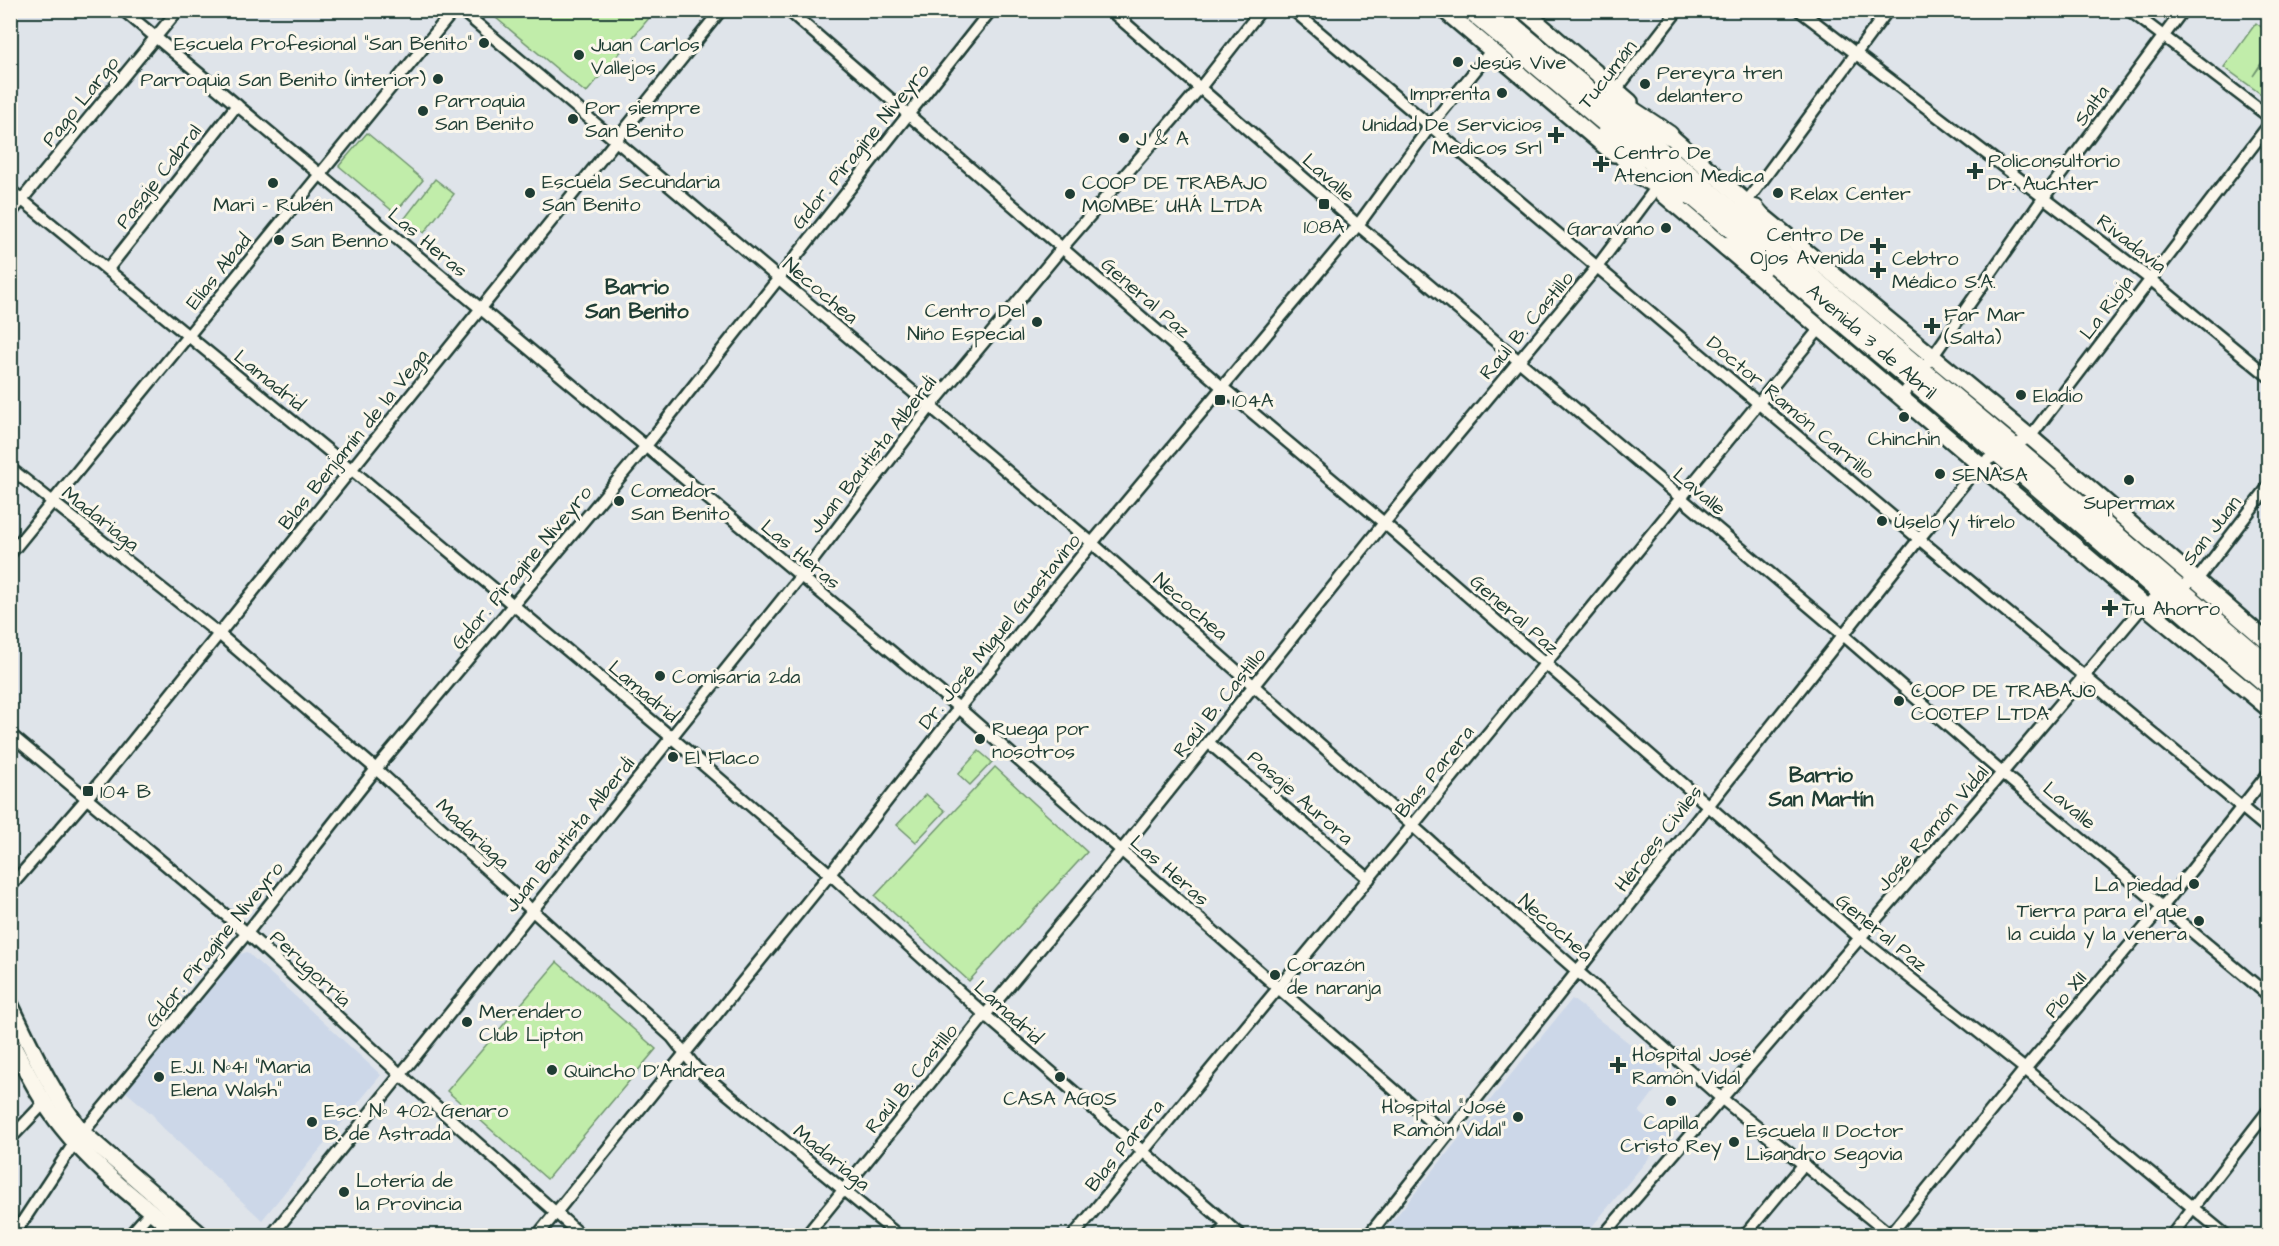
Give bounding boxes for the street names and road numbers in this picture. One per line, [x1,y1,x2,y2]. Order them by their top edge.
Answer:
street label: Tucumán [1572,34,1644,115]
street label: Pago Largo [36,50,127,153]
street label: Gdor. Piragine Niveyro [785,58,937,236]
street label: Salta [2067,79,2116,132]
street label: Pasaje Cabral [109,119,208,235]
street label: Lavalle [1296,147,1361,209]
street label: Las Heras [381,201,473,284]
street label: Rivadavia [2091,208,2172,280]
street label: Elías Abad [179,228,258,316]
street label: Necochea [777,251,864,331]
street label: General Paz [1094,251,1196,345]
street label: Raúl B. Castillo [1473,265,1580,386]
street label: La Rioja [2073,270,2140,346]
street label: Avenida 3 de Abril [1800,277,1942,406]
street label: Doctor Ramón Carrillo [1700,329,1880,486]
street label: Lamadrid [228,343,311,418]
street label: Blas Benjamín de la Vega [272,343,436,537]
street label: Juan Bautista Alberdi [802,370,943,539]
street label: Lavalle [1667,461,1732,522]
street label: Madariaga [55,479,145,559]
street label: Gdor. Piragine Niveyro [445,480,600,656]
street label: San Juan [2176,490,2248,572]
street label: Las Heras [754,513,846,596]
street label: Dr. José Miguel Guastavino [912,528,1088,736]
street label: Necochea [1147,566,1234,647]
street label: General Paz [1463,568,1565,662]
street label: Raúl B. Castillo [1167,642,1273,763]
street label: Lamadrid [602,654,685,730]
street label: Blas Parera [1389,719,1481,824]
street label: Pasaje Aurora [1241,744,1359,852]
street label: Juan Bautista Alberdi [498,751,641,919]
street label: José Ramón Vidal [1870,759,1996,898]
street label: Lavalle [2037,775,2102,836]
street label: Héroes Civiles [1608,779,1709,898]
street label: Madariaga [428,792,515,876]
street label: Las Heras [1124,829,1215,913]
street label: Gdor. Piragine Niveyro [139,856,291,1034]
street label: Necochea [1512,887,1599,968]
street label: General Paz [1830,887,1933,979]
street label: Perugorría [263,924,357,1014]
street label: Pio XII [2038,965,2094,1024]
street label: Lamadrid [968,974,1049,1051]
street label: Raúl B. Castillo [859,1018,965,1139]
street label: Blas Parera [1079,1093,1171,1198]
street label: Madariaga [786,1118,876,1198]

